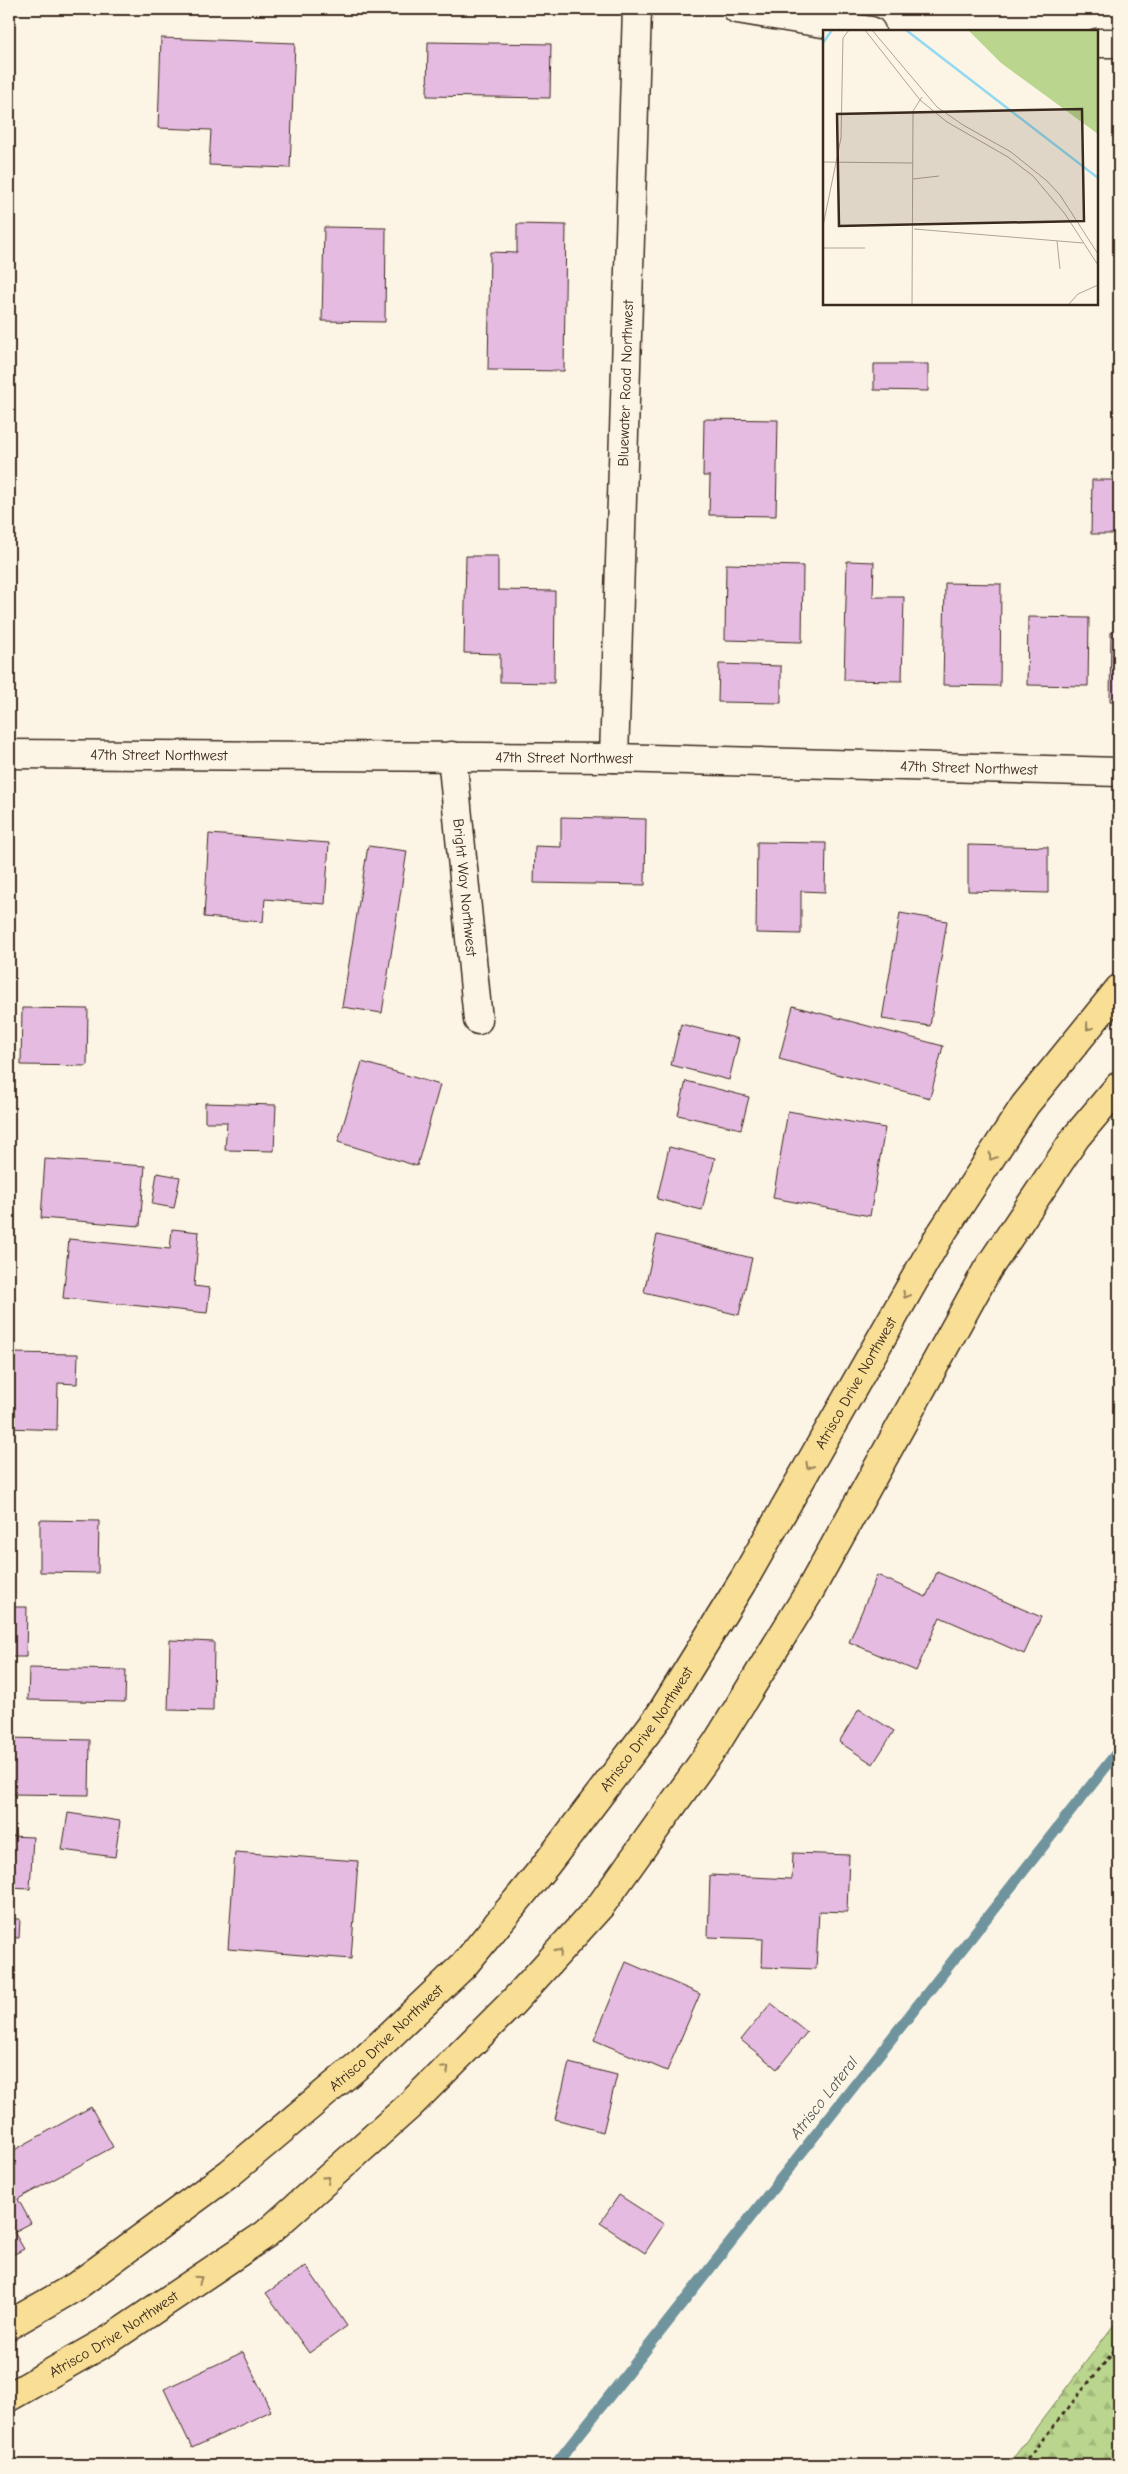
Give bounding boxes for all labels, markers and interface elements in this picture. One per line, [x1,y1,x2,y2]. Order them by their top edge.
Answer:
inset map [823,30,1098,305]
street label: Bluewater Road Northwest [614,299,637,467]
street label: 47th Street Northwest [90,746,228,764]
street label: 47th Street Northwest [495,748,634,768]
street label: 47th Street Northwest [900,757,1038,779]
street label: Bright Way Northwest [449,818,481,958]
one-way arrow [1085,1021,1094,1030]
one-way arrow [988,1151,998,1160]
one-way arrow [902,1289,912,1298]
street label: Atrisco Drive Northwest [811,1313,901,1452]
one-way arrow [805,1461,815,1470]
street label: Atrisco Drive Northwest [596,1663,697,1795]
one-way arrow [553,1948,562,1957]
street label: Atrisco Drive Northwest [325,1980,447,2095]
water label: Atrisco Lateral [786,2053,862,2143]
one-way arrow [440,2066,449,2075]
one-way arrow [321,2176,330,2185]
one-way arrow [193,2276,203,2285]
street label: Atrisco Drive Northwest [46,2287,182,2381]

